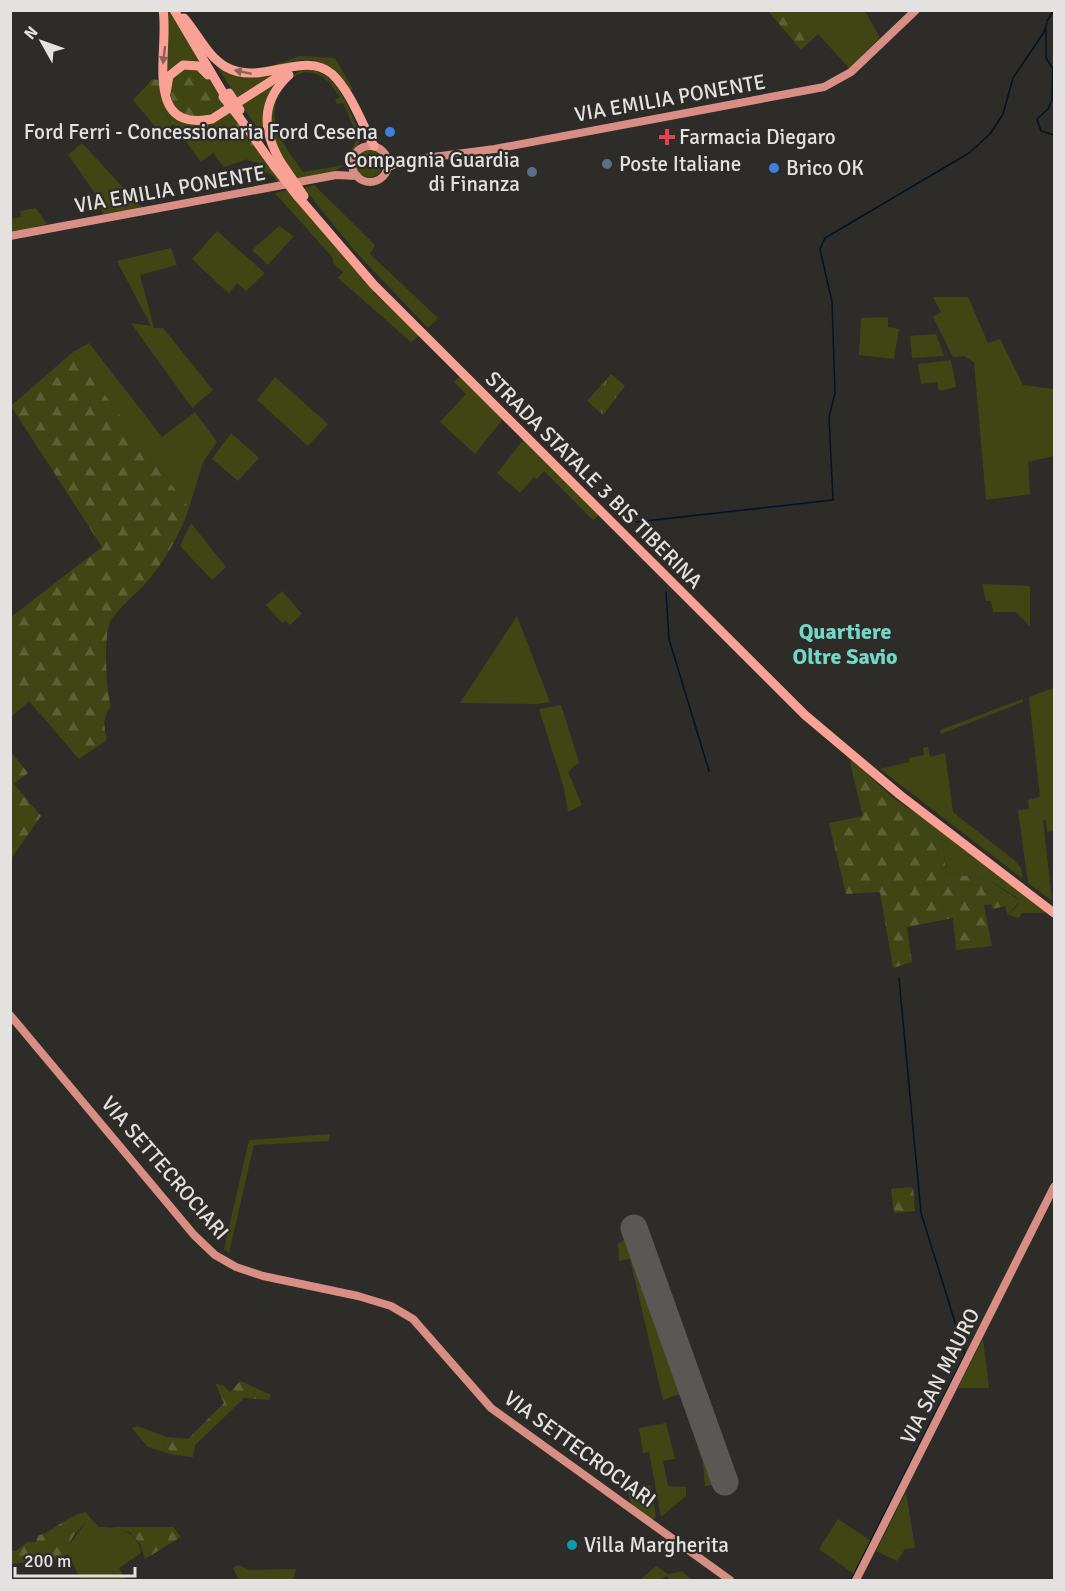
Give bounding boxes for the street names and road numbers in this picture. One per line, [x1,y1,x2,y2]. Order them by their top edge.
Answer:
street label: VIA EMILIA PONENTE [572,68,768,128]
street label: VIA EMILIA PONENTE [72,159,268,219]
street label: STRADA STATALE 3 BIS TIBERINA [480,366,708,594]
street label: VIA SETTECROCIARI [96,1091,234,1245]
street label: VIA SAN MAURO [895,1304,985,1448]
street label: VIA SETTECROCIARI [499,1385,661,1513]

